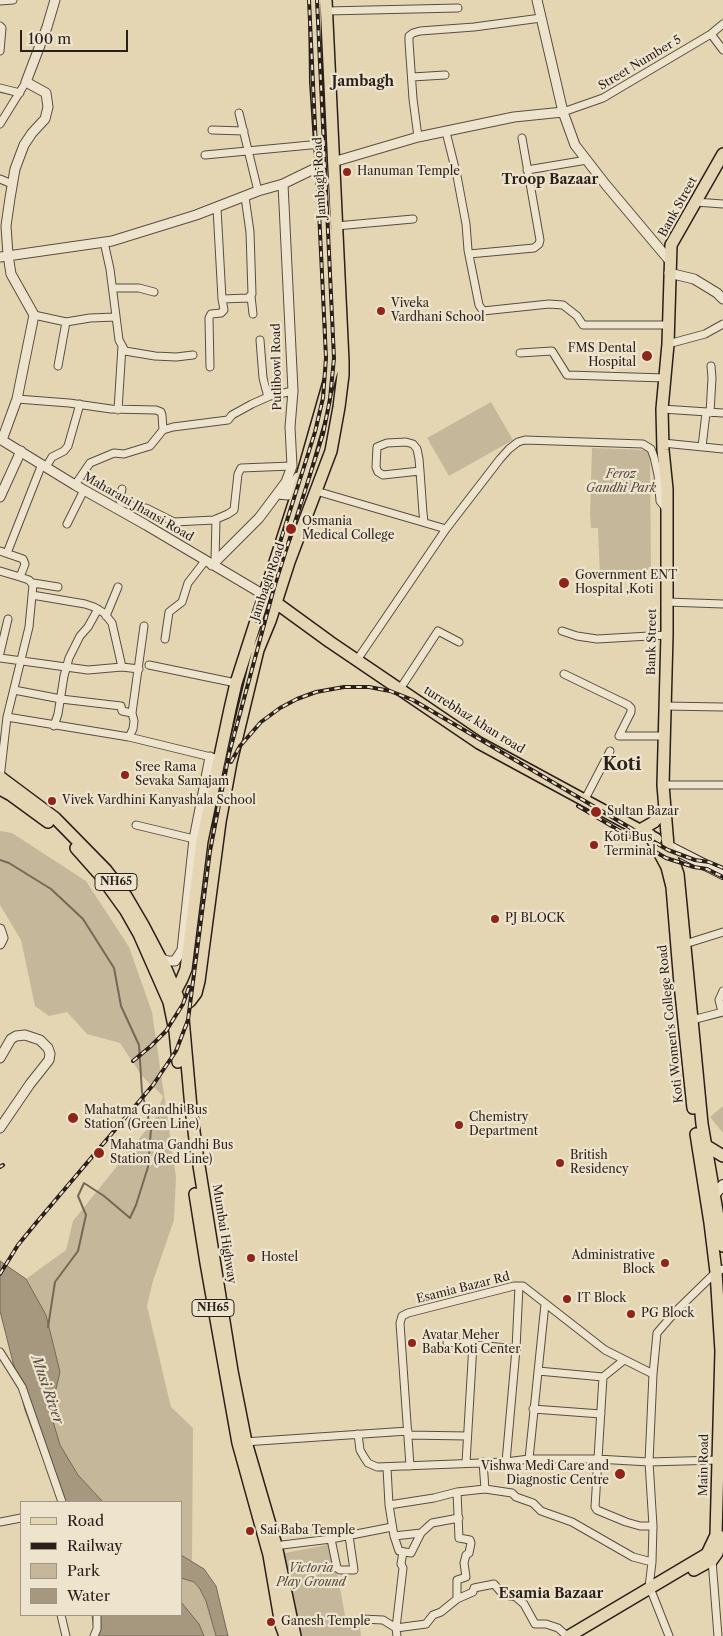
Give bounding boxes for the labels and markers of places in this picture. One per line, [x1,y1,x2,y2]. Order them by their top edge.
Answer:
place label: Hanuman Temple [357,165,460,179]
marker: Hanuman Temple [341,166,353,178]
place label: Viveka Vardhani School [391,297,485,325]
marker: Viveka Vardhani School [375,305,387,317]
place label: FMS Dental Hospital [568,342,636,370]
marker: FMS Dental Hospital [640,349,654,363]
place label: Osmania Medical College [302,515,394,543]
marker: Osmania Medical College [284,522,298,536]
place label: Government ENT Hospital ,Koti [575,569,677,597]
marker: Government ENT Hospital ,Koti [557,576,571,590]
place label: Sree Rama Sevaka Samajam [135,761,229,789]
marker: Sree Rama Sevaka Samajam [119,769,131,781]
place label: Vivek Vardhini Kanyashala School [62,794,256,808]
marker: Vivek Vardhini Kanyashala School [46,795,58,807]
marker: Sultan Bazar [589,805,603,819]
place label: Sultan Bazar [607,805,679,819]
place label: Koti Bus Terminal [604,831,656,859]
marker: Koti Bus Terminal [588,839,600,851]
place label: PJ BLOCK [505,912,565,926]
marker: PJ BLOCK [489,913,501,925]
place label: Mahatma Gandhi Bus Station (Green Line) [84,1104,207,1132]
marker: Mahatma Gandhi Bus Station (Green Line) [66,1111,80,1125]
place label: Chemistry Department [469,1111,538,1139]
marker: Chemistry Department [453,1119,465,1131]
place label: Mahatma Gandhi Bus Station (Red Line) [110,1139,233,1167]
marker: Mahatma Gandhi Bus Station (Red Line) [92,1146,106,1160]
place label: British Residency [570,1149,629,1177]
marker: British Residency [554,1157,566,1169]
place label: Administrative Block [572,1249,655,1277]
place label: Hostel [261,1251,298,1265]
marker: Hostel [245,1252,257,1264]
marker: Administrative Block [659,1257,671,1269]
place label: IT Block [577,1292,626,1306]
marker: IT Block [561,1293,573,1305]
place label: PG Block [641,1307,694,1321]
marker: PG Block [625,1308,637,1320]
place label: Avatar Meher Baba Koti Center [422,1329,520,1357]
marker: Avatar Meher Baba Koti Center [406,1337,418,1349]
place label: Vishwa Medi Care and Diagnostic Centre [481,1460,609,1488]
marker: Vishwa Medi Care and Diagnostic Centre [613,1467,627,1481]
place label: Sai Baba Temple [260,1524,355,1538]
marker: Sai Baba Temple [244,1525,256,1537]
place label: Ganesh Temple [281,1615,371,1629]
marker: Ganesh Temple [265,1616,277,1628]

